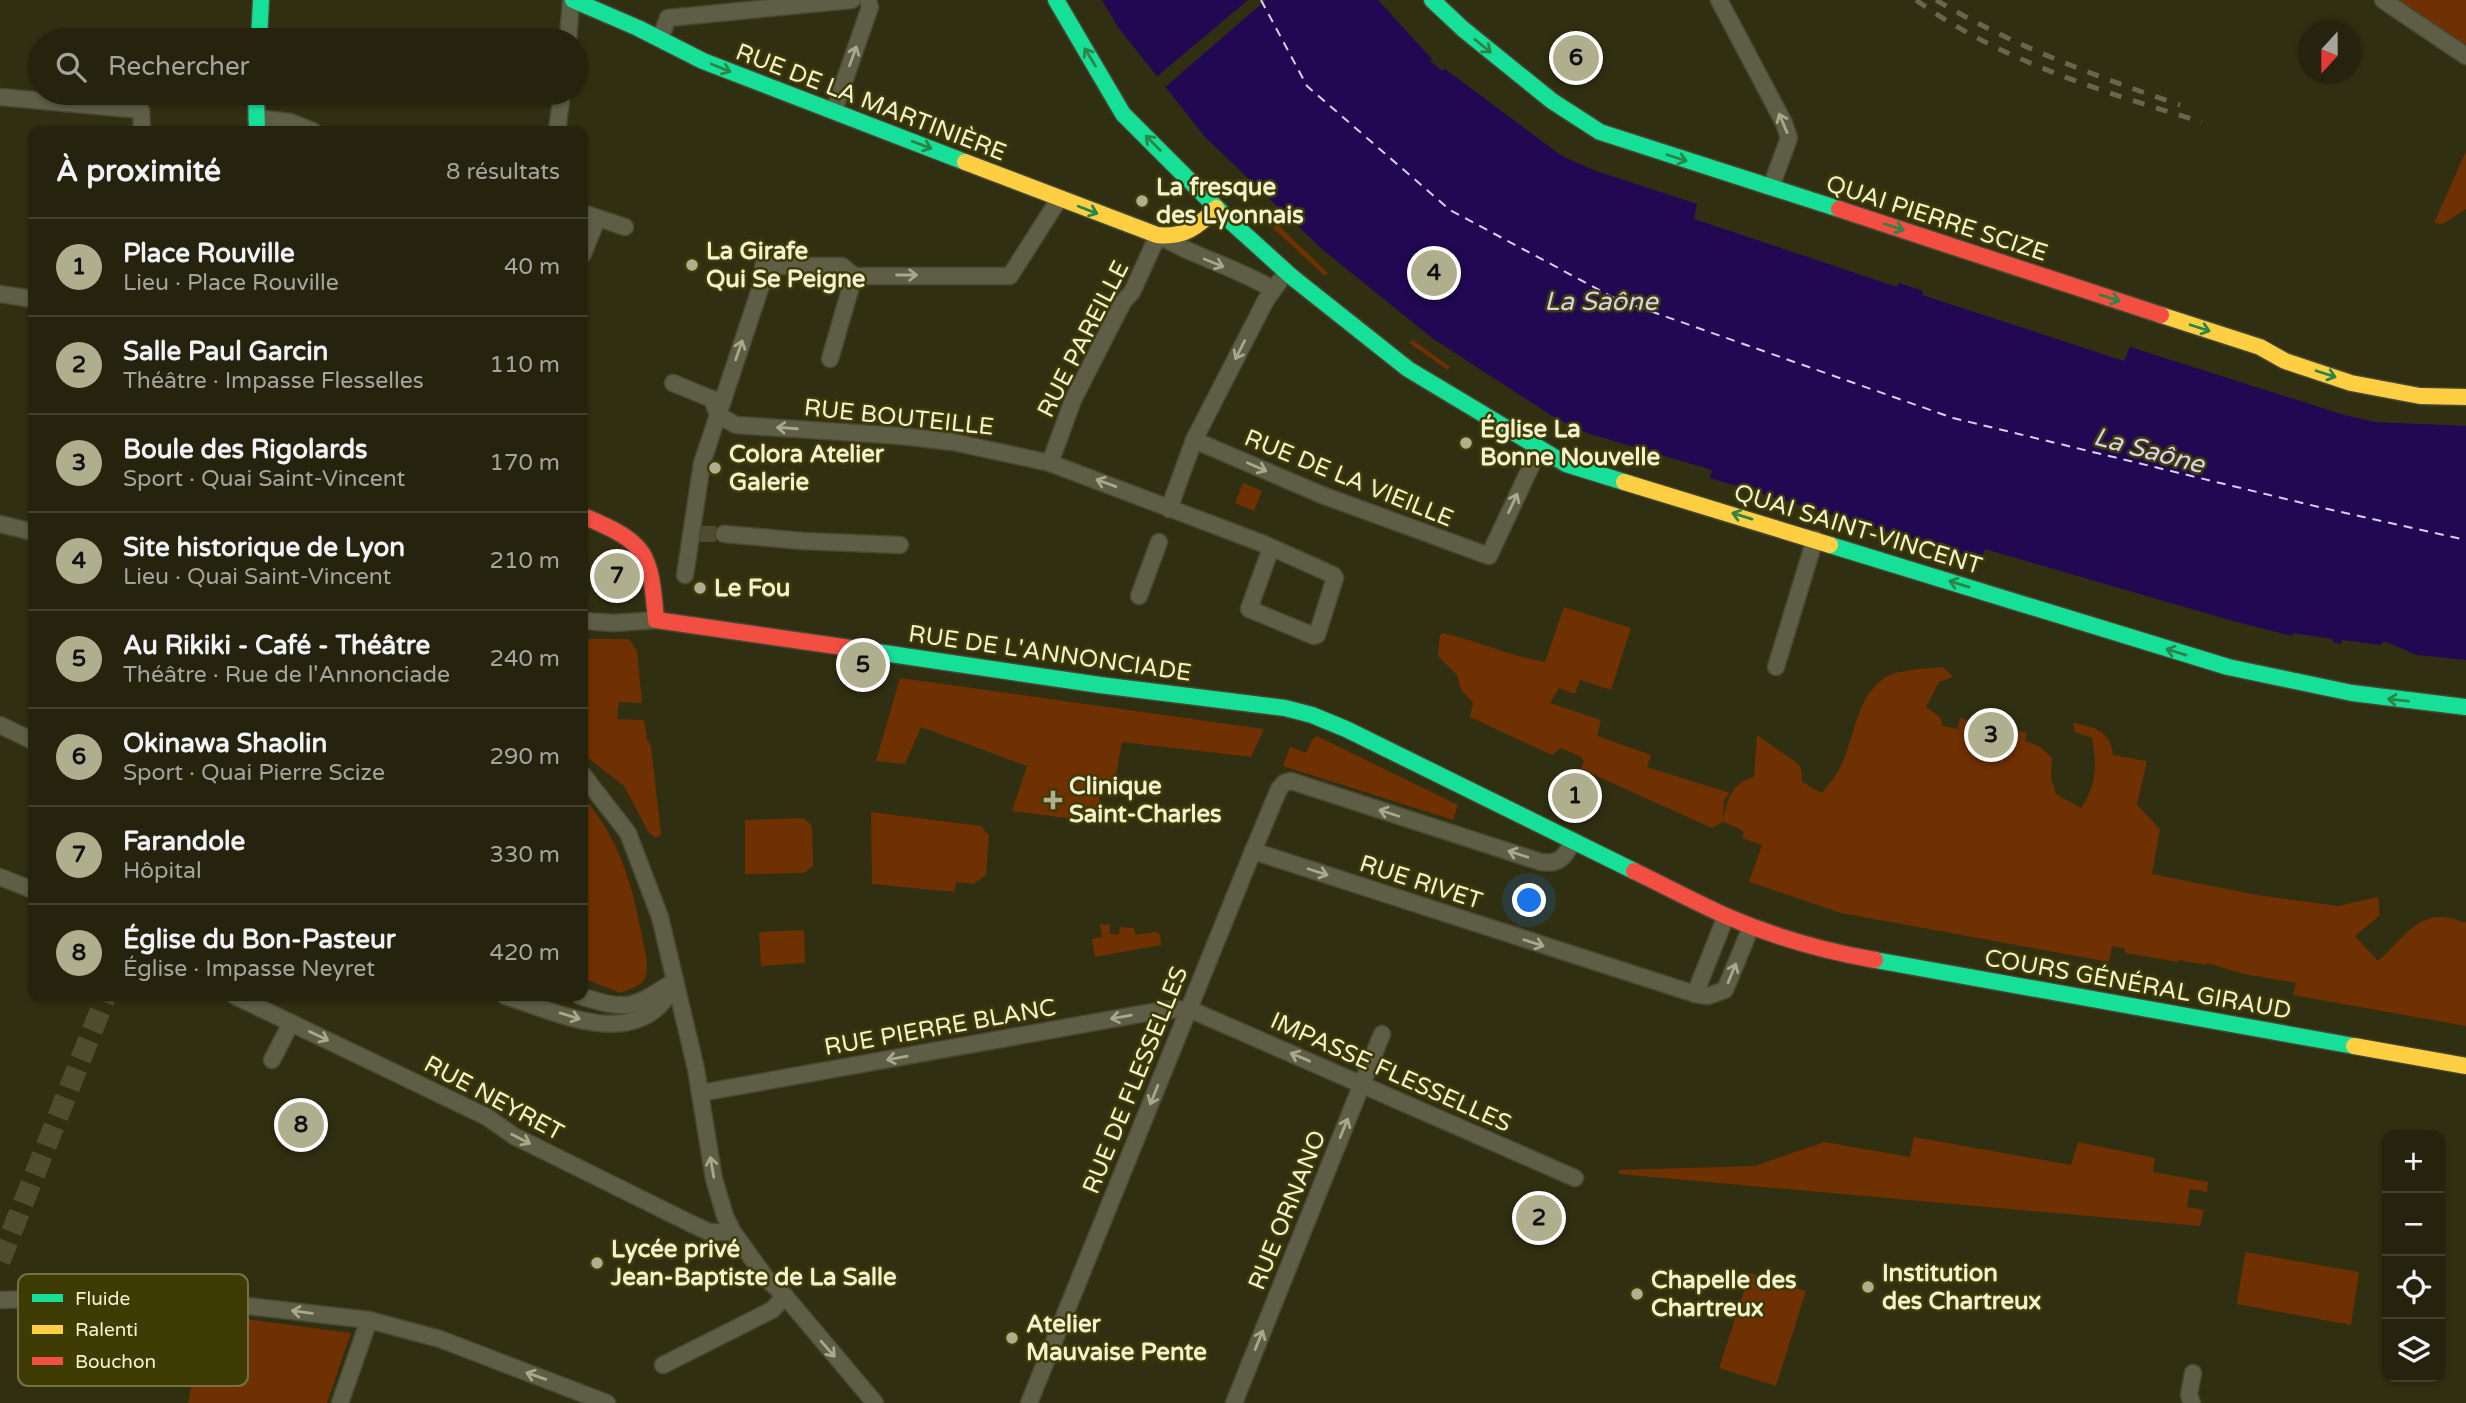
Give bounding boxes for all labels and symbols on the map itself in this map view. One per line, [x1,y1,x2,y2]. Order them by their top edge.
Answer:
north arrow [2298,21,2361,84]
pin: 6 [1553,32,1599,84]
street label: RUE DE LA MARTINIÈRE [731,37,1011,167]
one-way arrow [1473,38,1491,53]
one-way arrow [848,45,860,67]
one-way arrow [1082,47,1096,67]
one-way arrow [710,62,732,75]
one-way arrow [1776,113,1789,134]
one-way arrow [1144,135,1161,152]
one-way arrow [910,140,932,153]
one-way arrow [1665,153,1687,166]
street label: QUAI PIERRE SCIZE [1822,169,2051,268]
place label: La fresque des Lyonnais [1156,173,1304,230]
marker: La fresque des Lyonnais [1134,193,1150,209]
one-way arrow [1077,205,1099,218]
one-way arrow [1882,222,1904,234]
place label: La Girafe Qui Se Peigne [706,237,866,294]
pin: 4 [1411,247,1457,299]
street label: RUE PAREILLE [1031,256,1135,422]
marker: La Girafe Qui Se Peigne [684,257,700,273]
one-way arrow [1203,257,1225,270]
one-way arrow [895,268,918,282]
water label: La Saône [1544,286,1659,317]
one-way arrow [2098,293,2120,305]
one-way arrow [2189,322,2211,335]
one-way arrow [734,339,746,361]
one-way arrow [1233,339,1247,360]
one-way arrow [2314,369,2336,381]
street label: RUE BOUTEILLE [803,393,995,442]
place label: Église La Bonne Nouvelle [1480,414,1660,472]
one-way arrow [776,421,798,434]
water label: La Saône [2090,421,2209,480]
street label: RUE DE LA VIEILLE [1240,423,1457,534]
marker: Église La Bonne Nouvelle [1458,435,1474,451]
place label: Colora Atelier Galerie [729,440,885,497]
marker: Colora Atelier Galerie [707,460,723,476]
one-way arrow [1246,461,1267,474]
one-way arrow [1095,476,1117,488]
street label: QUAI SAINT-VINCENT [1730,478,1986,581]
one-way arrow [1507,493,1520,514]
one-way arrow [1731,509,1753,522]
pin: 7 [594,550,640,602]
place label: Le Fou [714,574,791,603]
one-way arrow [1948,577,1970,590]
marker: Le Fou [692,580,708,596]
street label: RUE DE L'ANNONCIADE [907,619,1193,688]
pin: 5 [840,639,886,691]
one-way arrow [2165,644,2187,657]
one-way arrow [2387,693,2410,706]
pin: 3 [1968,709,2014,761]
pin: 1 [1552,770,1598,822]
place label: Clinique Saint-Charles [1069,772,1222,829]
marker: Clinique Saint-Charles [1043,790,1063,810]
one-way arrow [1379,806,1401,818]
one-way arrow [1508,847,1530,860]
street label: RUE RIVET [1356,849,1486,916]
one-way arrow [1307,867,1329,880]
your location [1512,883,1546,917]
one-way arrow [1523,937,1545,950]
street label: COURS GÉNÉRAL GIRAUD [1982,942,2294,1026]
street label: RUE DE FLESSELLES [1077,962,1194,1198]
one-way arrow [1726,962,1739,984]
street label: RUE PIERRE BLANC [822,993,1058,1062]
street label: IMPASSE FLESSELLES [1266,1006,1516,1139]
one-way arrow [559,1010,581,1023]
one-way arrow [1110,1011,1133,1025]
one-way arrow [308,1031,329,1044]
street label: RUE NEYRET [419,1050,569,1148]
one-way arrow [1290,1050,1311,1063]
one-way arrow [886,1052,909,1065]
one-way arrow [1146,1084,1159,1105]
pin: 8 [278,1099,324,1151]
one-way arrow [1338,1118,1351,1140]
street label: RUE ORNANO [1242,1126,1333,1294]
one-way arrow [510,1133,531,1147]
one-way arrow [705,1156,718,1179]
pin: 2 [1516,1192,1562,1244]
place label: Lycée privé Jean-Baptiste de La Salle [610,1235,897,1292]
marker: Lycée privé Jean-Baptiste de La Salle [589,1255,605,1271]
place label: Institution des Chartreux [1882,1259,2041,1316]
place label: Chapelle des Chartreux [1651,1266,1797,1323]
legend [18,1274,248,1386]
marker: Institution des Chartreux [1860,1279,1876,1295]
marker: Chapelle des Chartreux [1629,1286,1645,1302]
text: Fluide [75,1288,130,1310]
one-way arrow [291,1305,313,1318]
place label: Atelier Mauvaise Pente [1026,1310,1207,1367]
text: Ralenti [75,1319,138,1341]
one-way arrow [1254,1329,1267,1351]
marker: Atelier Mauvaise Pente [1004,1330,1020,1346]
one-way arrow [820,1340,836,1358]
text: Bouchon [75,1351,156,1373]
one-way arrow [525,1369,547,1381]

